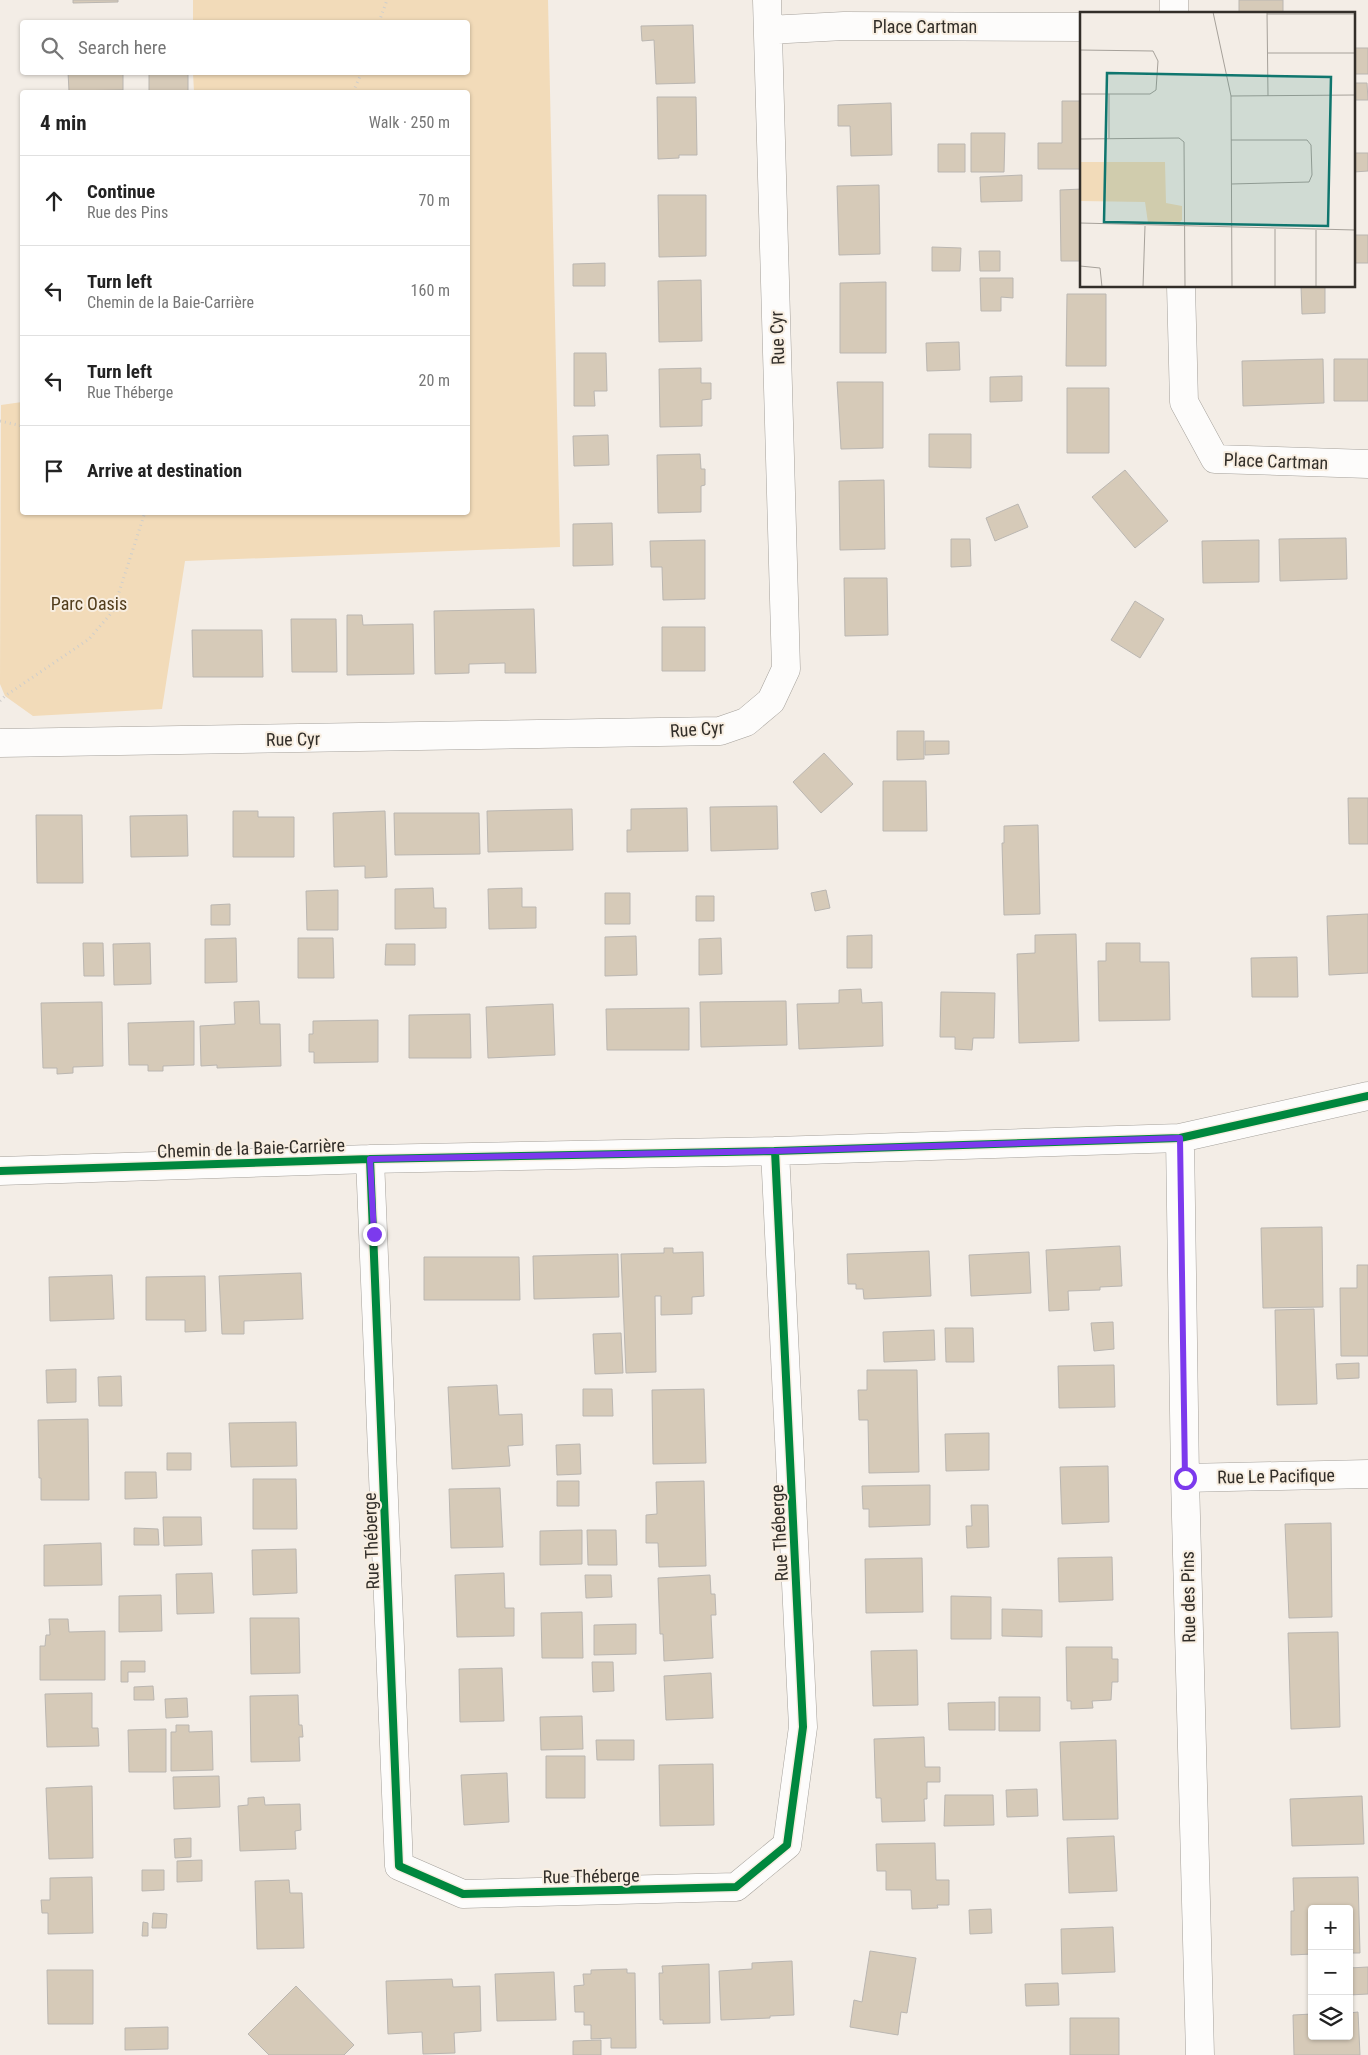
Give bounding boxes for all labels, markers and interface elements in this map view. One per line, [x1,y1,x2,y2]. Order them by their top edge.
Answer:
inset map [1080,12,1356,288]
street label: Place Cartman [873,16,977,37]
search box [20,20,470,75]
icon: search [38,34,66,62]
text: Search here [78,36,166,59]
text: 4 min [40,111,87,135]
text: Walk · 250 m [369,113,450,132]
text: Continue [87,180,155,203]
icon: ahead [40,187,68,215]
text: 70 m [418,191,450,210]
text: Rue des Pins [87,203,168,222]
text: Turn left [87,270,152,293]
icon: left [40,277,68,305]
text: 160 m [411,281,450,300]
text: Chemin de la Baie-Carrière [87,293,254,312]
street label: Rue Cyr [766,310,788,365]
text: Turn left [87,360,152,383]
icon: left [40,367,68,395]
text: 20 m [418,371,450,390]
text: Rue Théberge [87,383,173,402]
street label: Place Cartman [1223,449,1329,473]
icon: arrive [40,457,68,485]
text: Arrive at destination [87,459,242,482]
park label: Parc Oasis [51,593,127,614]
street label: Rue Cyr [669,717,725,741]
street label: Rue Cyr [266,728,321,750]
street label: Chemin de la Baie-Carrière [157,1134,345,1162]
route end [363,1223,386,1246]
street label: Rue Le Pacifique [1217,1464,1335,1488]
route start [1174,1467,1197,1490]
street label: Rue Théberge [766,1484,792,1582]
street label: Rue Théberge [359,1492,383,1590]
street label: Rue des Pins [1177,1551,1199,1643]
street label: Rue Théberge [542,1865,640,1887]
map controls [1308,1905,1353,2040]
button: + [1308,1905,1353,1950]
button: − [1308,1950,1353,1995]
button: layers [1308,1995,1353,2040]

